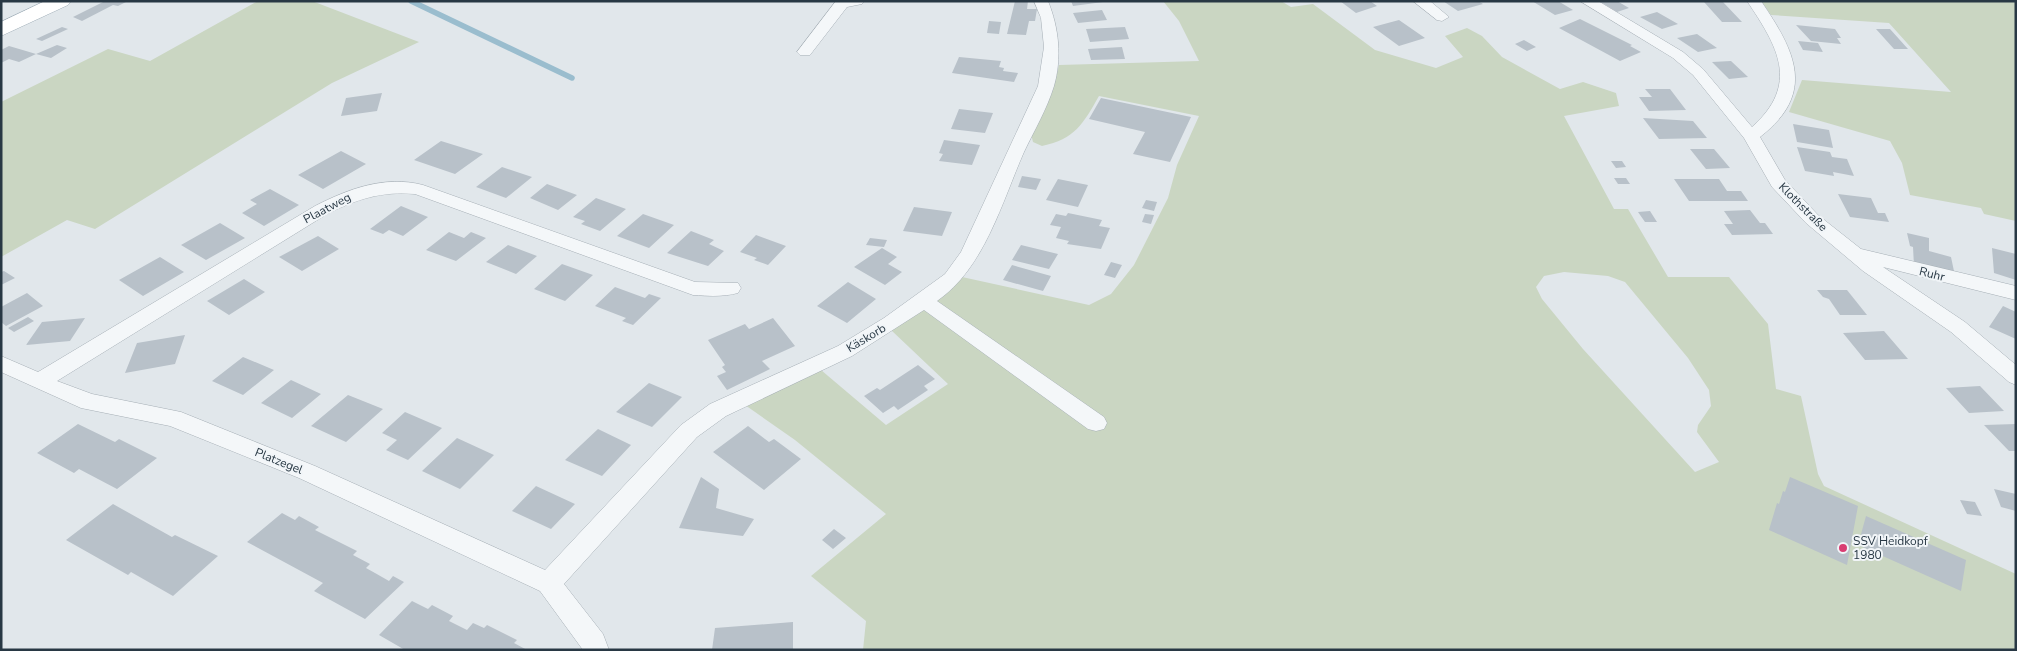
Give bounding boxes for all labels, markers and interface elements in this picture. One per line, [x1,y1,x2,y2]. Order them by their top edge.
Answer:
street label: Klothstraße [1775,179,1831,235]
street label: Plaatweg [300,189,354,227]
street label: Ruhr [1918,263,1947,285]
street label: Käskorb [843,320,889,356]
street label: Platzegel [253,444,306,478]
place label: SSV Heidkopf 1980 [1853,533,1929,563]
marker: SSV Heidkopf 1980 [1837,542,1849,554]

